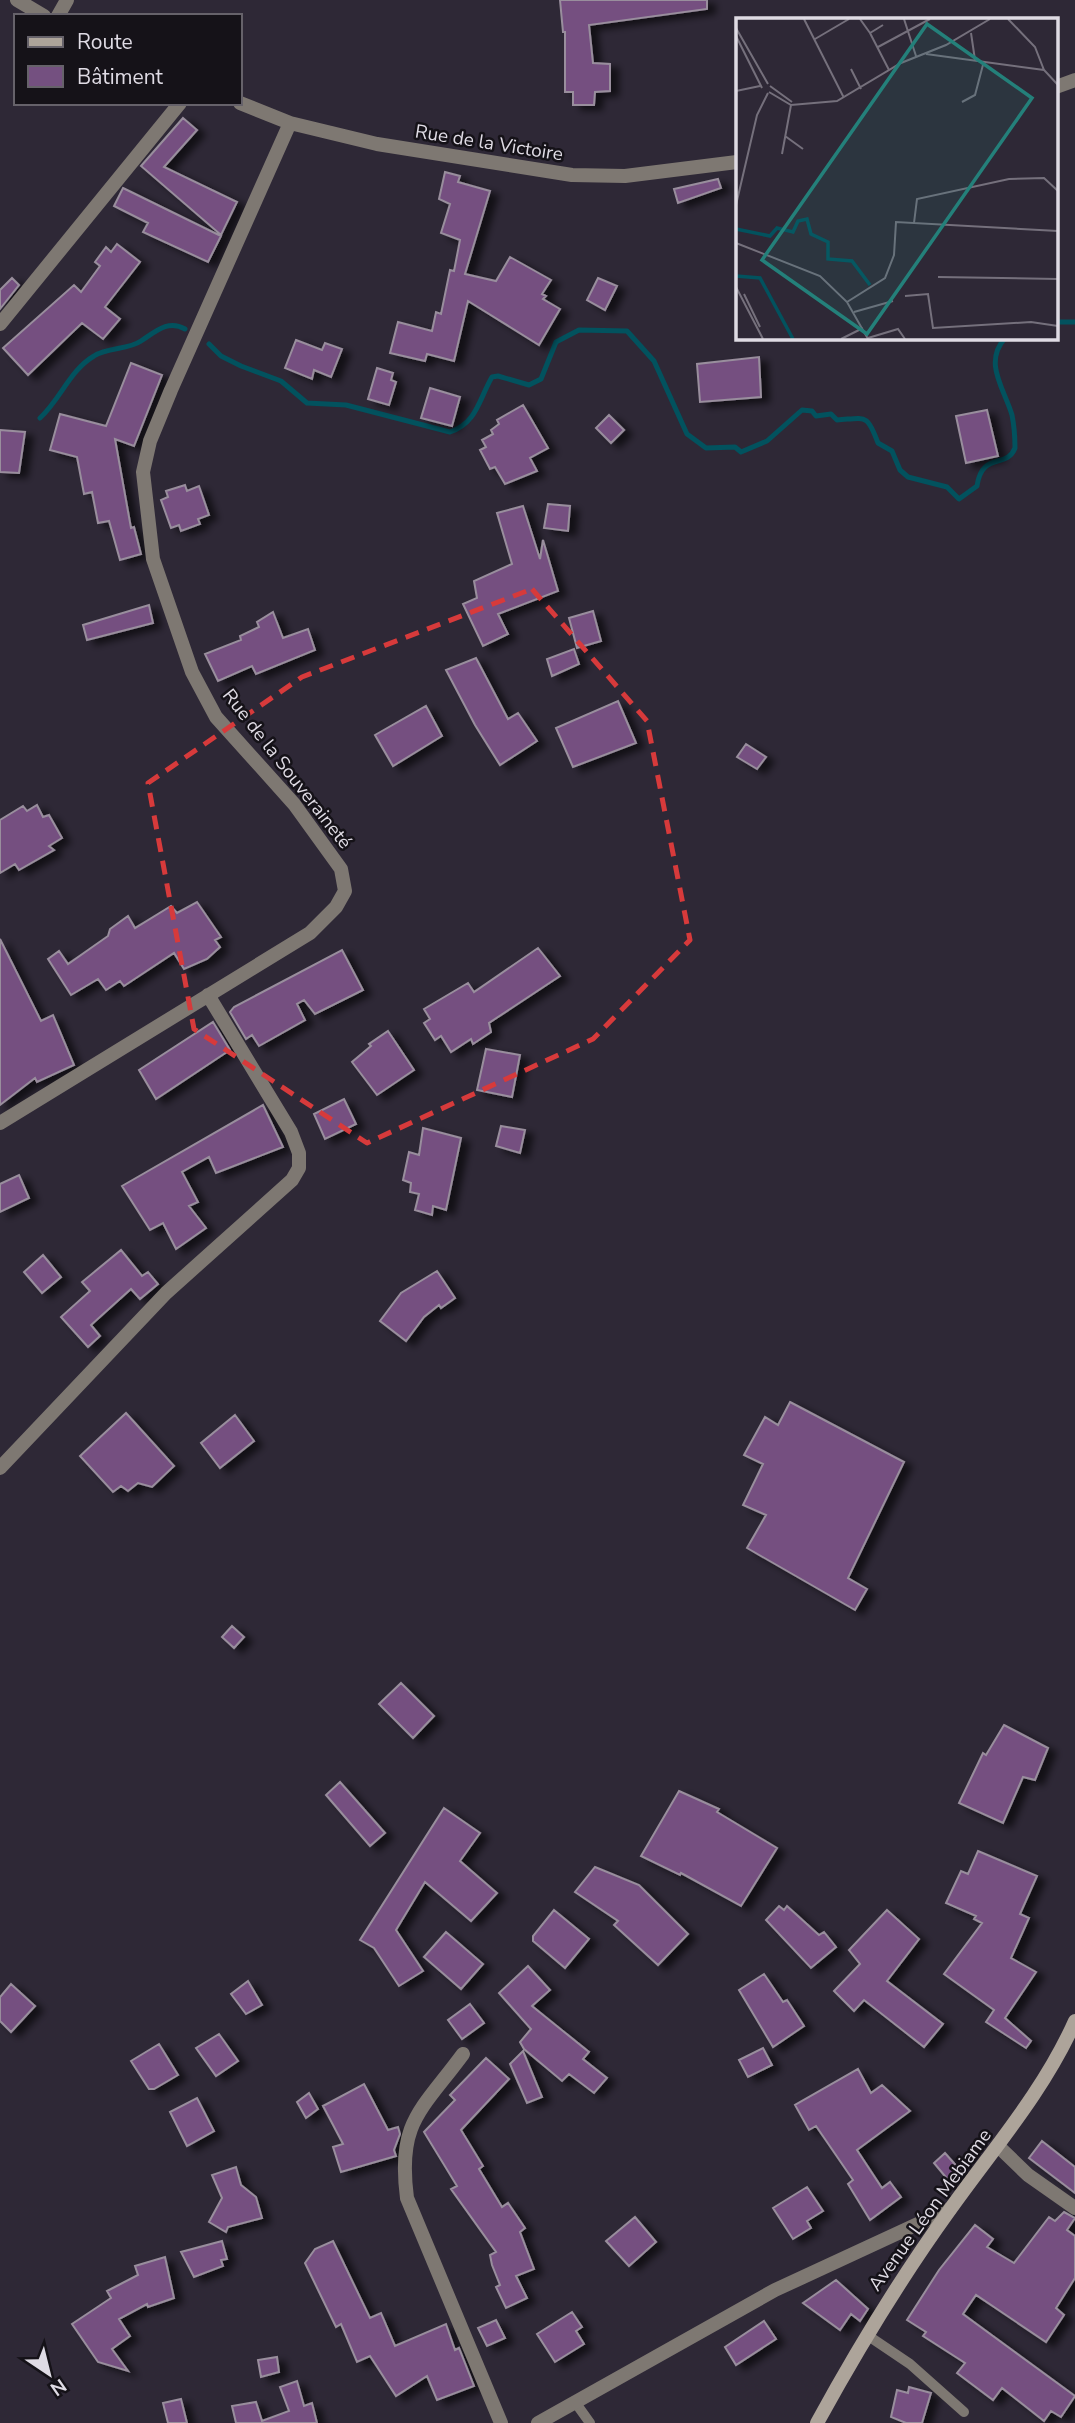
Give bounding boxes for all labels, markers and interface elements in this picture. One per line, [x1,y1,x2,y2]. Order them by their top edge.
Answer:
legend [14,14,242,105]
inset map [736,18,1058,340]
text: Route [77,28,133,56]
text: Bâtiment [77,63,164,91]
street label: Rue de la Victoire [413,118,565,168]
street label: Rue de la Souveraineté [216,684,358,854]
street label: Avenue Léon Mebiame [862,2124,998,2296]
north arrow [14,2339,84,2409]
text: N [45,2372,71,2402]

